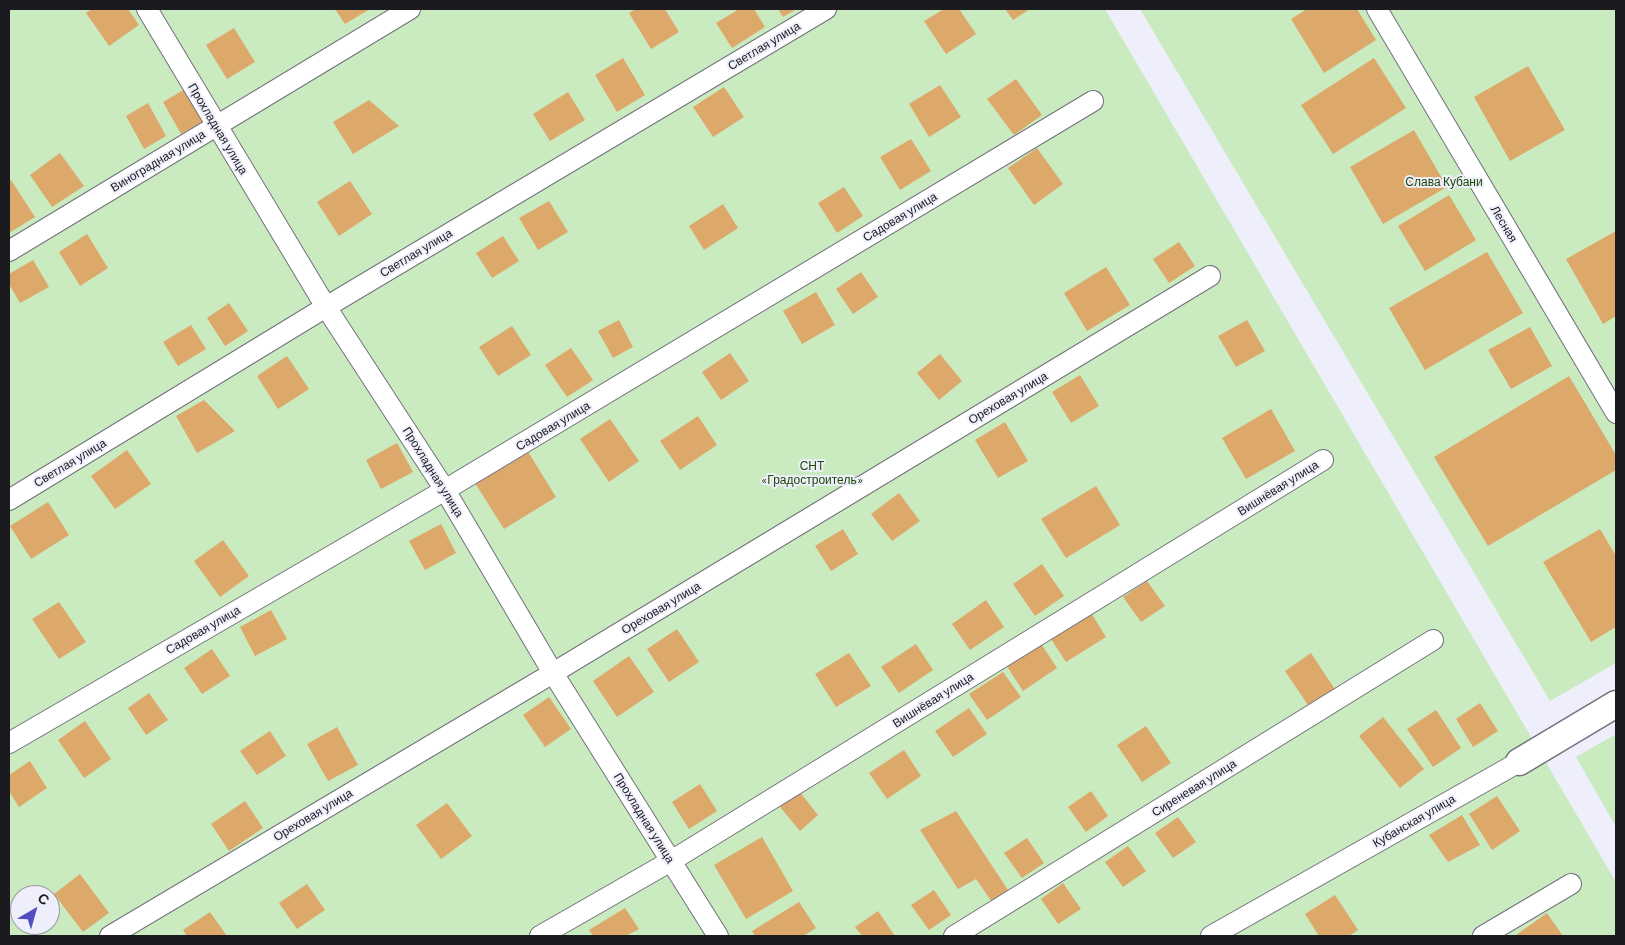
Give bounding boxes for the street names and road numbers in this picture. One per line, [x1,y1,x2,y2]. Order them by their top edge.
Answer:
street label: Светлая улица [725,19,803,73]
street label: Прохладная улица [185,81,251,177]
street label: Виноградная улица [108,127,208,195]
street label: Садовая улица [860,189,940,245]
street label: Лесная [1487,203,1521,245]
street label: Светлая улица [377,226,455,280]
street label: Ореховая улица [966,369,1050,427]
street label: Садовая улица [513,398,593,454]
street label: Прохладная улица [399,424,467,520]
street label: Светлая улица [31,436,109,490]
street label: Вишнёвая улица [1235,457,1321,519]
street label: Ореховая улица [619,579,703,637]
street label: Садовая улица [163,603,243,657]
street label: Вишнёвая улица [890,669,976,731]
street label: Сиреневая улица [1149,756,1239,820]
street label: Прохладная улица [610,770,678,866]
street label: Ореховая улица [271,786,355,844]
street label: Кубанская улица [1370,791,1458,851]

